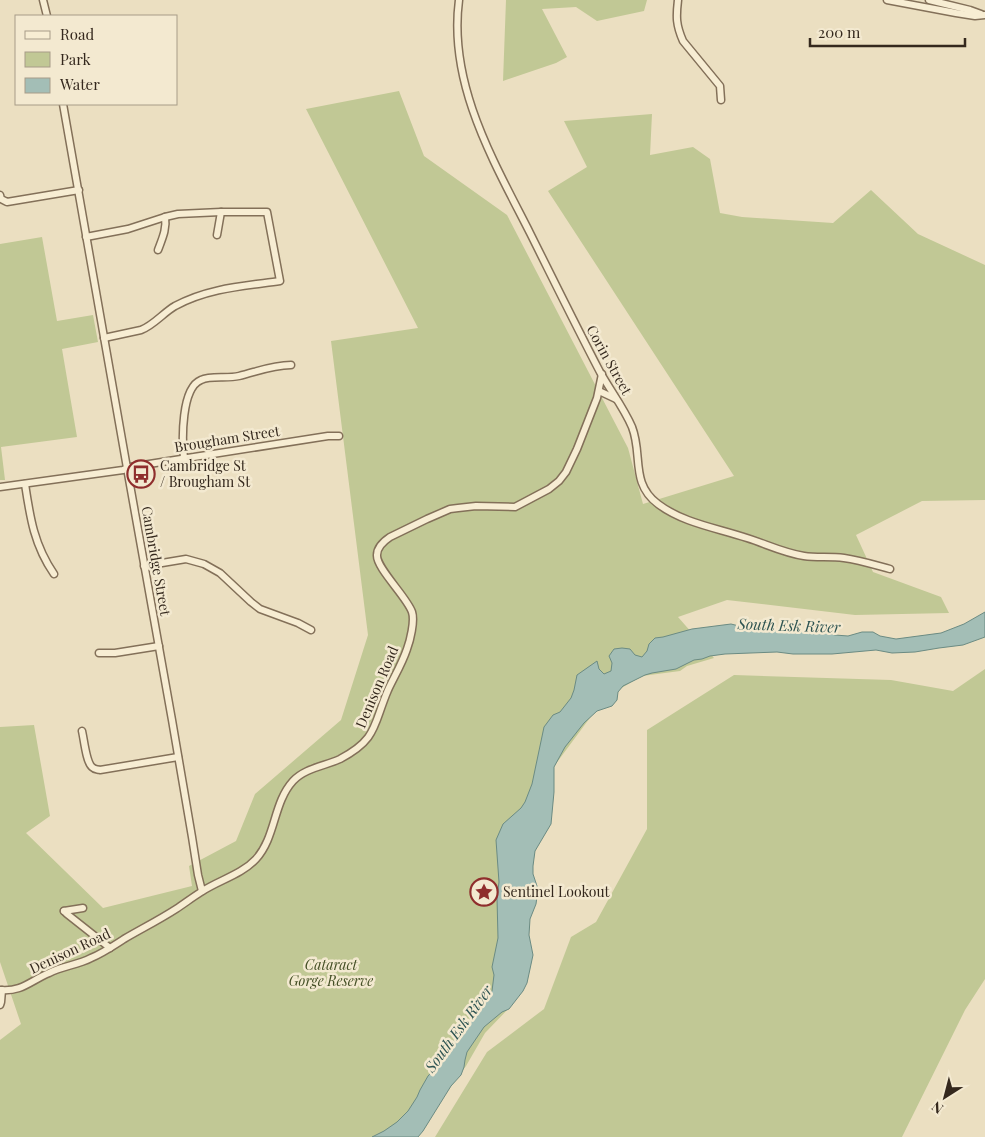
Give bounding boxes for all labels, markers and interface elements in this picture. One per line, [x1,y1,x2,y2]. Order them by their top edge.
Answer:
legend [15,15,178,105]
scale bar [810,15,965,47]
text: 200 m [818,22,861,42]
text: Road [60,24,94,44]
text: Park [60,49,92,69]
text: Water [59,74,100,94]
street label: Corin Street [582,321,637,399]
street label: Brougham Street [173,421,282,456]
place label: Cambridge St / Brougham St [160,456,251,491]
bus stop icon: Cambridge St / Brougham St [126,459,156,489]
street label: Cambridge Street [138,505,176,618]
water label: South Esk River [736,613,841,637]
street label: Denison Road [351,643,402,731]
place icon: Sentinel Lookout [469,877,499,907]
place label: Sentinel Lookout [503,882,611,901]
street label: Denison Road [26,923,113,978]
park label: Cataract Gorge Reserve [289,955,373,990]
water label: South Esk River [419,981,497,1077]
north arrow [920,1072,970,1122]
text: N [927,1097,947,1119]

